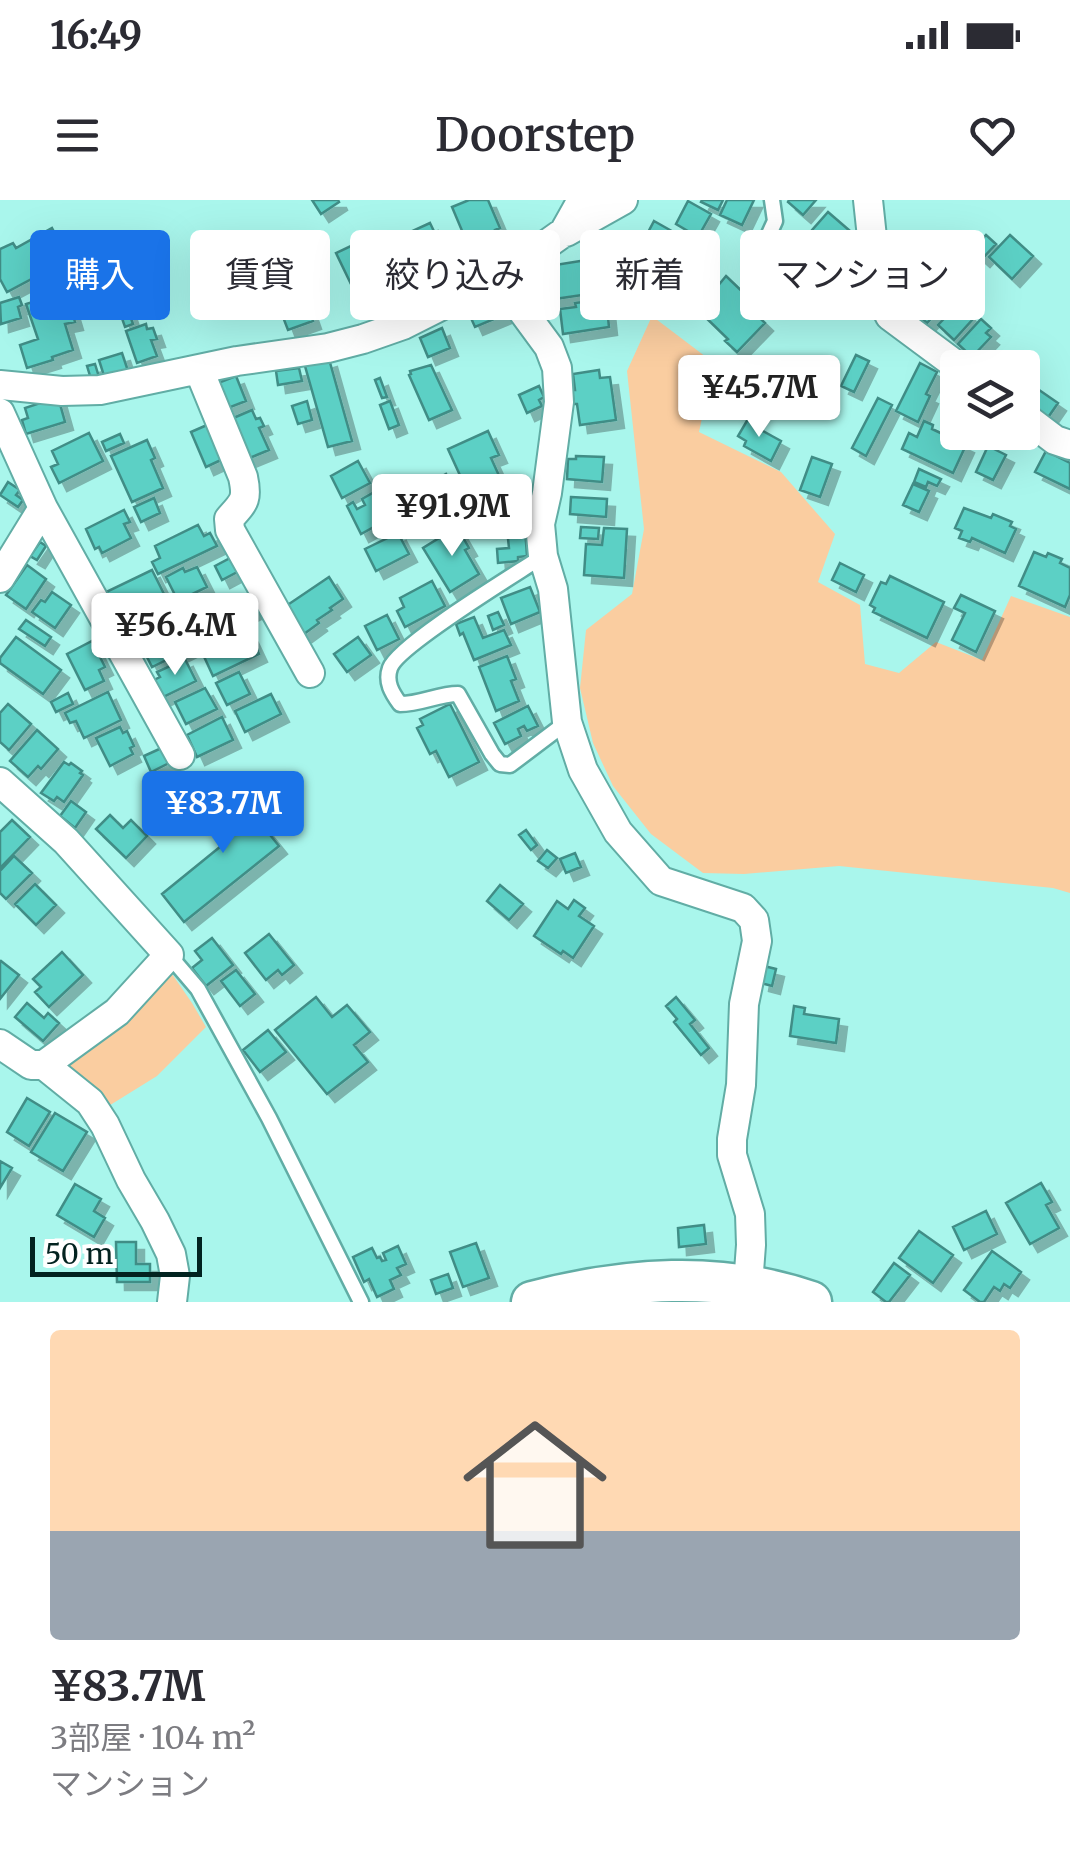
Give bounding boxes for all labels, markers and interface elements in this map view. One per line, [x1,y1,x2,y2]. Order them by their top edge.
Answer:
text: 16:49 [50,12,142,59]
text: Doorstep [435,107,635,163]
icon: menu [50,108,105,163]
icon: heart [965,108,1020,163]
chip: 購入 [30,230,170,320]
chip: 賃貸 [190,230,330,320]
chip: 絞り込み [350,230,560,320]
chip: 新着 [580,230,720,320]
chip: マンション [740,230,985,320]
map controls [940,350,1040,450]
button: layers [940,350,1040,450]
pin: ¥45.7M [678,355,840,440]
text: ¥45.7M [700,367,818,407]
pin: ¥91.9M [371,474,533,559]
text: ¥91.9M [394,486,510,526]
pin: ¥56.4M [94,593,256,678]
text: ¥56.4M [113,605,237,645]
pin: ¥83.7M [142,771,304,856]
text: ¥83.7M [164,783,282,823]
scale bar [30,1232,202,1276]
text: 50 m [45,1236,113,1272]
icon: home [445,1395,625,1575]
text: ¥83.7M [50,1660,205,1712]
text: 3部屋 · 104 m² [50,1718,256,1758]
text: マンション [50,1764,210,1804]

